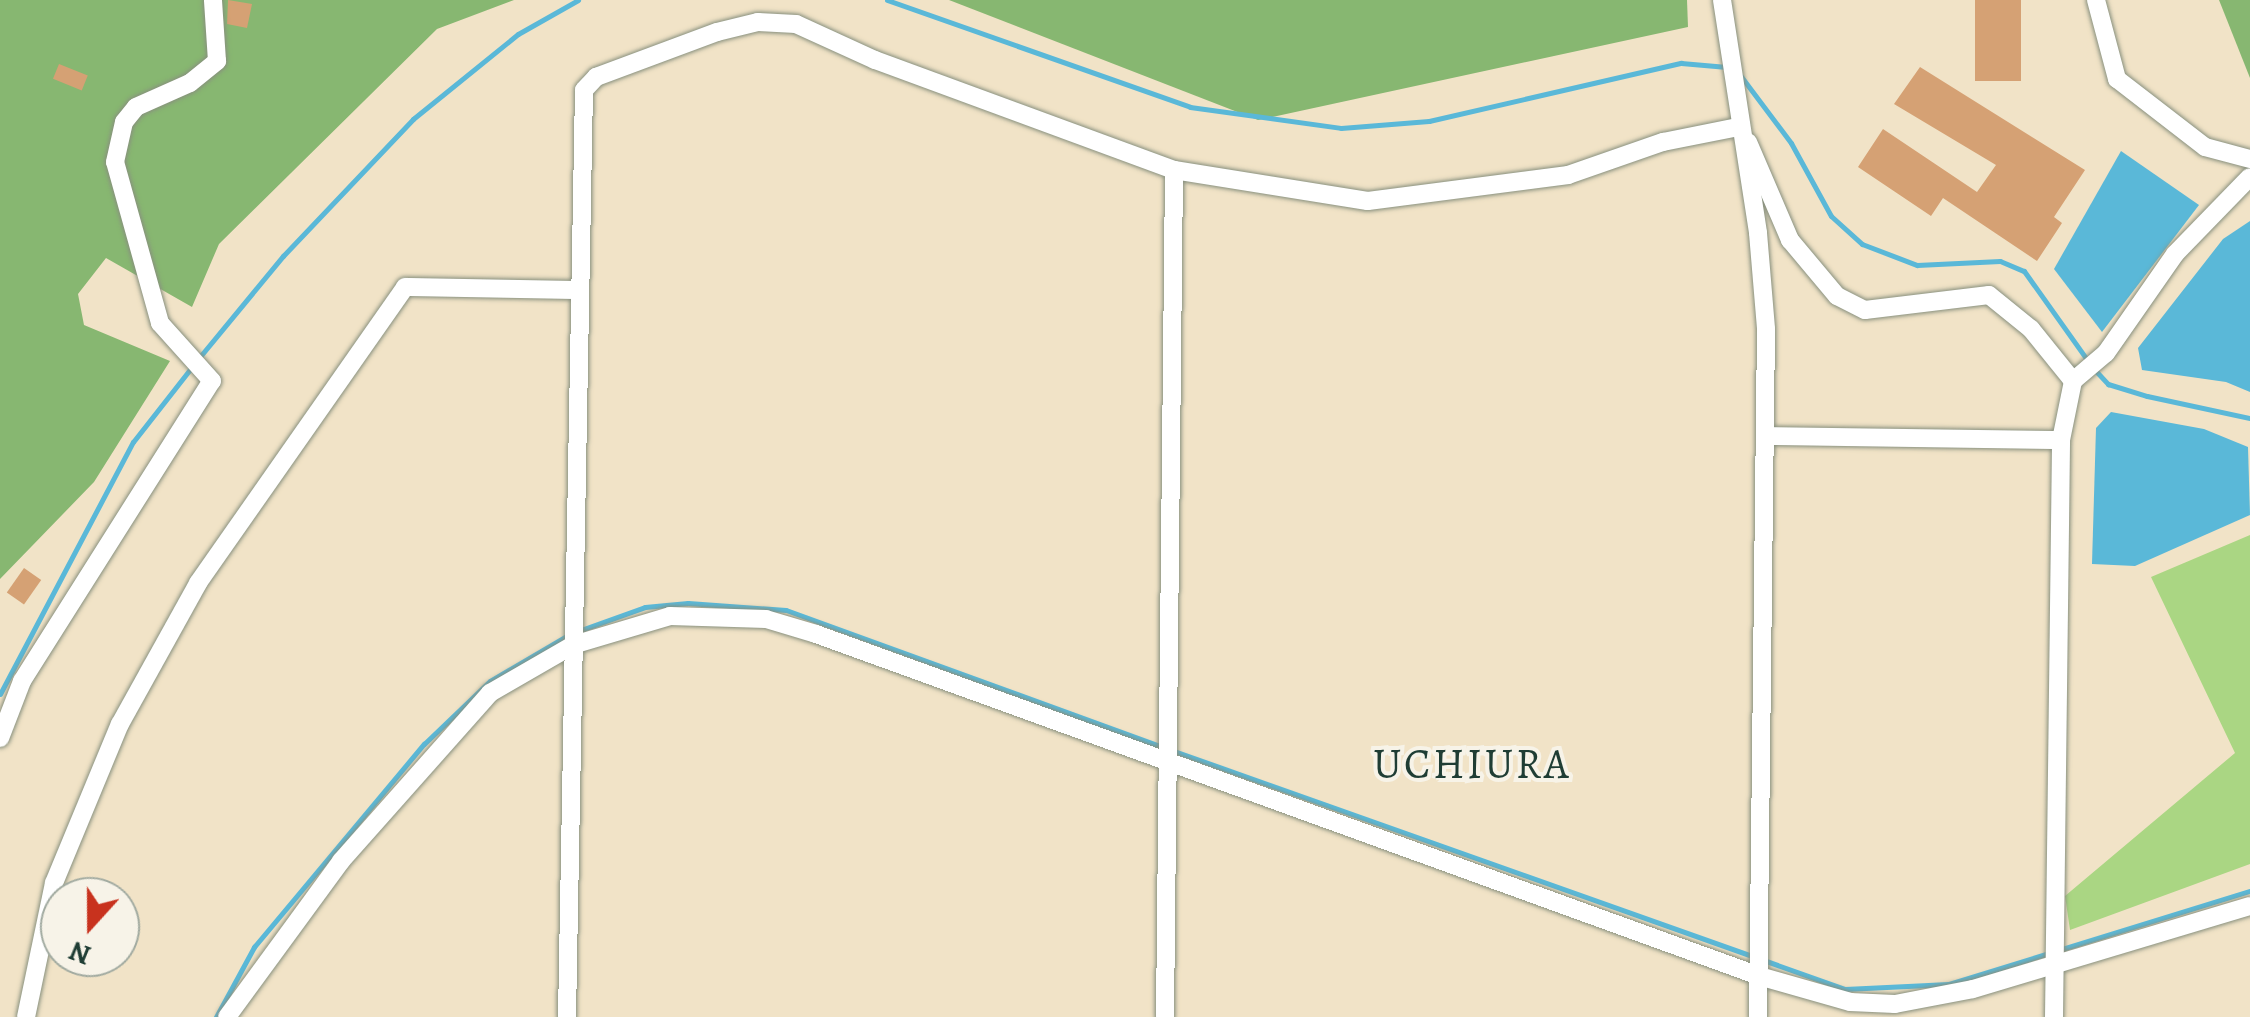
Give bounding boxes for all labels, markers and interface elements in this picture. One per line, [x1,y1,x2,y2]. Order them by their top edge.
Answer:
district label: UCHIURA [1373,739,1571,789]
north arrow [40,877,140,977]
text: N [64,932,96,975]

